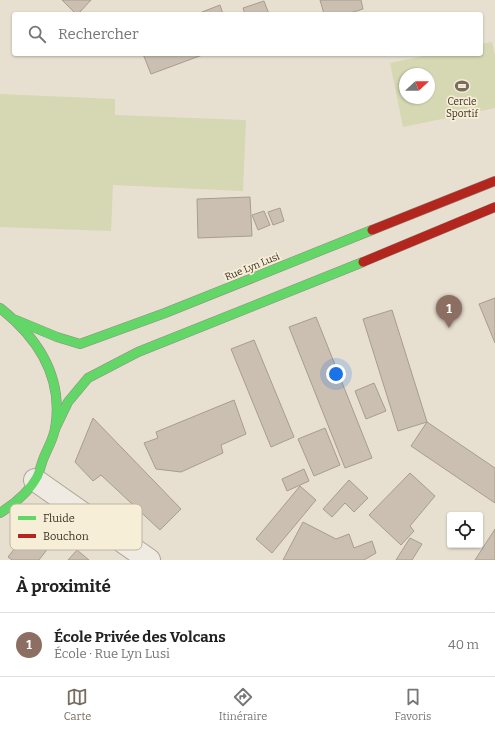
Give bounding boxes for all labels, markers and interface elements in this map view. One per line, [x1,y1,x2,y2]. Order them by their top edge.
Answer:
search box [12,12,483,56]
icon: search [26,23,48,45]
text: Rechercher [58,25,139,43]
north arrow [399,68,435,104]
sports icon: Cercle Sportif [454,78,470,94]
place label: Cercle Sportif [446,96,479,120]
street label: Rue Lyn Lusi [223,250,282,283]
pin: 1 [436,295,462,328]
your location [326,364,346,384]
legend [10,504,142,550]
text: Fluide [43,512,75,525]
map controls [447,512,483,548]
button: locate [447,512,483,548]
text: Bouchon [43,530,89,543]
text: À proximité [16,576,111,597]
text: École Privée des Volcans [54,628,226,646]
text: 1 [26,637,32,652]
text: 40 m [448,637,479,652]
text: École · Rue Lyn Lusi [54,646,170,661]
tab: Carte [64,686,91,723]
tab: Itinéraire [219,686,267,723]
tab: Favoris [395,686,431,723]

